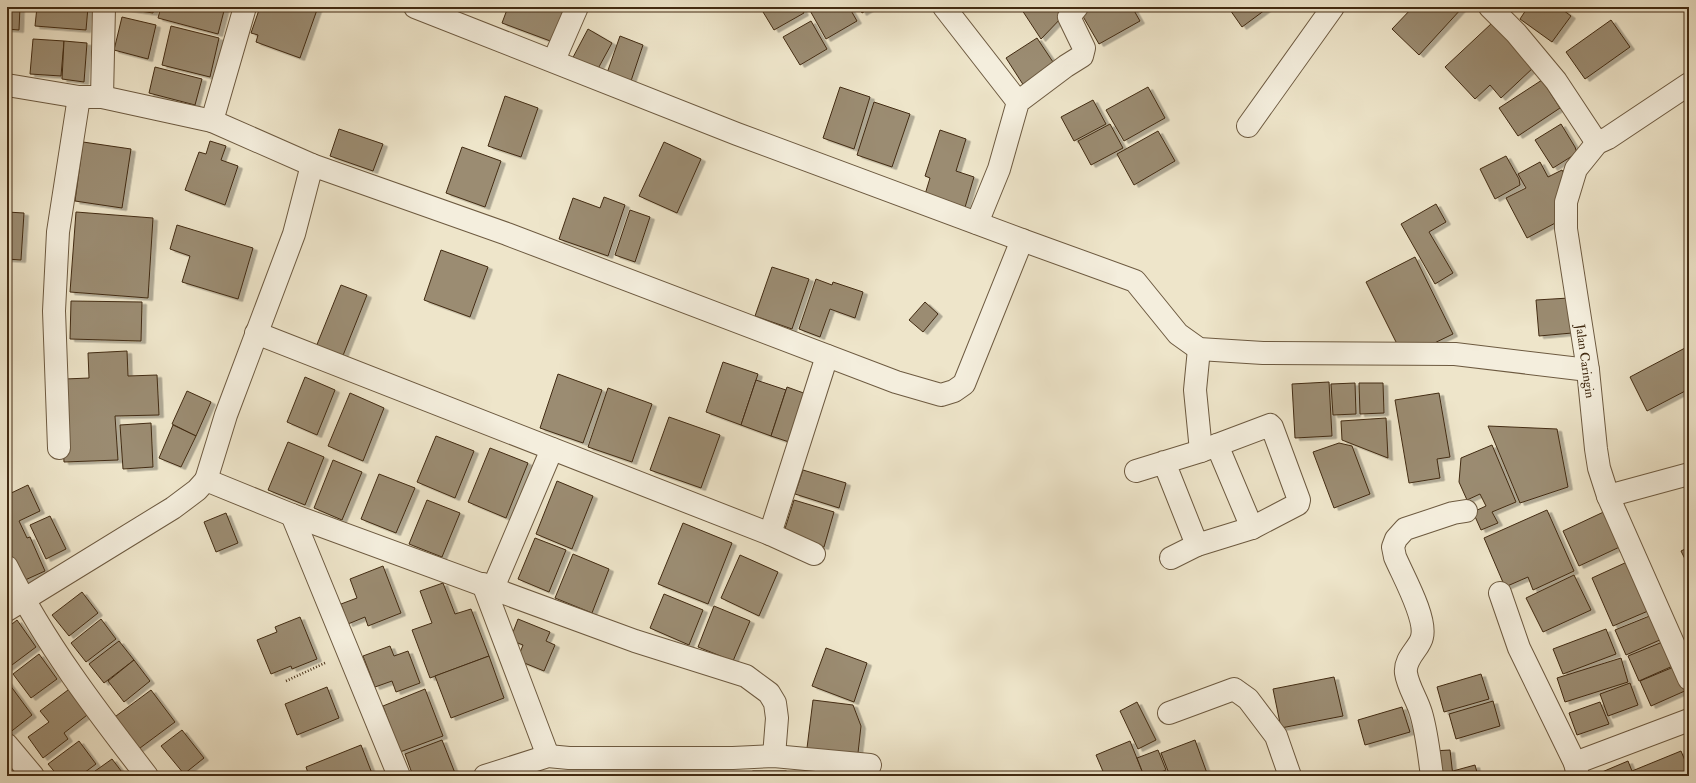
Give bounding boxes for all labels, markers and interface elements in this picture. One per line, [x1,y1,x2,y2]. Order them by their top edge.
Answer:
street label: Jalan Caringin [1572,322,1598,400]

